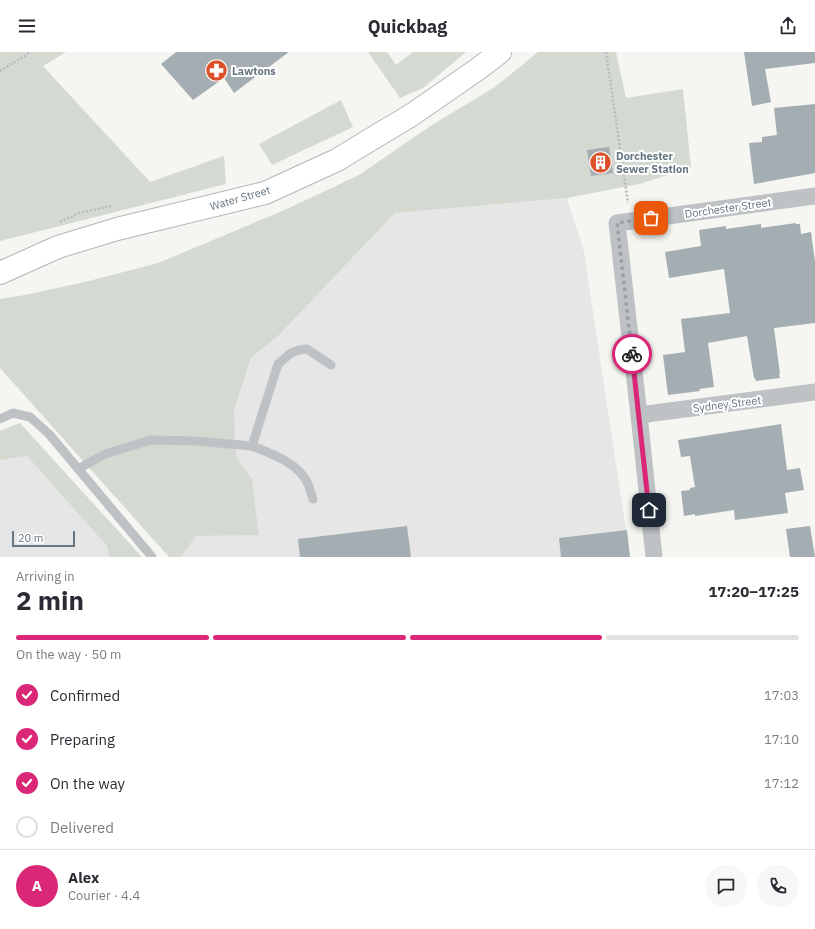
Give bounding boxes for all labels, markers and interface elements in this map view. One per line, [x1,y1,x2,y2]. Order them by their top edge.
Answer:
icon: menu [16,15,38,37]
text: Quickbag [368,15,447,38]
icon: share [777,15,799,37]
pharmacy icon: Lawtons [203,58,229,84]
place label: Lawtons [232,64,276,78]
building icon: Dorchester Sewer Station [587,149,613,175]
place label: Dorchester Sewer Station [616,149,689,176]
street label: Water Street [208,183,272,213]
street label: Dorchester Street [684,195,772,221]
pin [634,201,668,235]
icon: bag [640,207,662,229]
courier [612,334,652,374]
icon: bike [621,343,643,365]
street label: Sydney Street [692,393,762,415]
pin [632,493,666,527]
icon: home [638,499,660,521]
scale bar [12,529,75,548]
text: 20 m [18,531,43,545]
text: Arriving in [16,568,75,585]
text: 17:20–17:25 [708,582,799,601]
text: 2 min [16,583,84,617]
text: On the way · 50 m [16,646,121,663]
icon: check [16,684,38,706]
text: Confirmed [50,686,120,705]
text: 17:03 [764,687,799,704]
icon: check [16,728,38,750]
text: Preparing [50,730,115,749]
text: 17:10 [764,731,799,748]
icon: check [16,772,38,794]
text: On the way [50,774,125,793]
text: 17:12 [764,775,799,792]
text: Delivered [50,818,114,837]
button: chat [705,865,747,907]
button: phone [757,865,799,907]
text: Alex [68,868,99,887]
text: A [32,876,42,895]
text: Courier · 4.4 [68,887,140,904]

